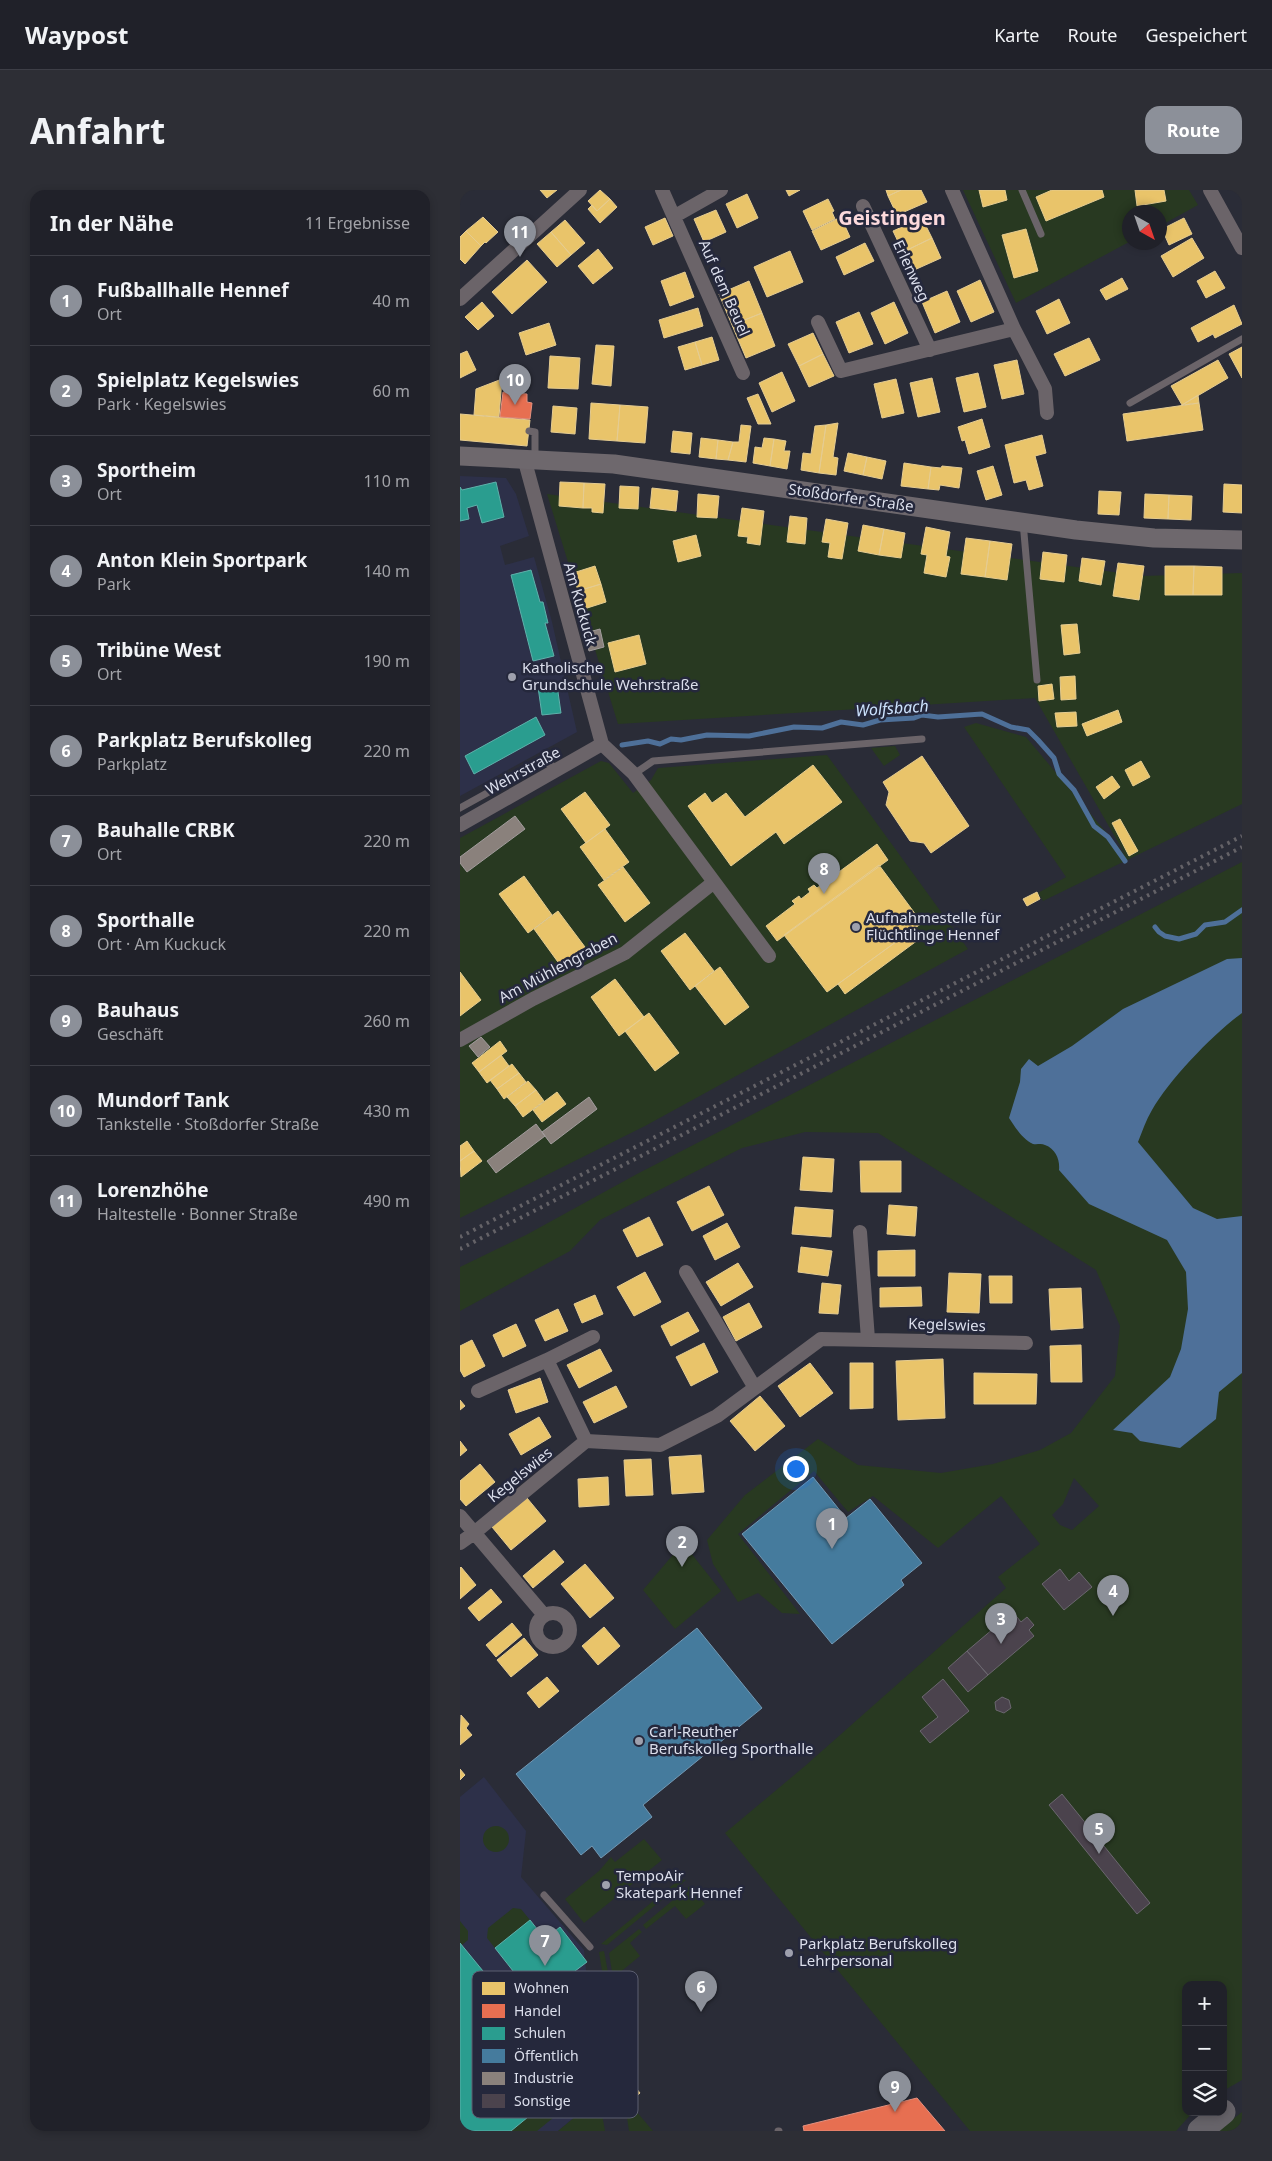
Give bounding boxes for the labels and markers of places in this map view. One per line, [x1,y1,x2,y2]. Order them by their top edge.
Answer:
pin: 11 [504,216,536,257]
pin: 10 [499,364,531,405]
place label: Katholische Grundschule Wehrstraße [522,657,698,694]
marker: Katholische Grundschule Wehrstraße [506,671,518,683]
pin: 8 [808,853,840,894]
place label: Aufnahmestelle für Flüchtlinge Hennef [866,907,1001,944]
marker: Aufnahmestelle für Flüchtlinge Hennef [850,921,862,933]
pin: 1 [816,1508,848,1549]
pin: 2 [666,1526,698,1567]
pin: 4 [1097,1575,1129,1616]
pin: 3 [985,1603,1017,1644]
place label: Carl-Reuther Berufskolleg Sporthalle [649,1721,813,1758]
marker: Carl-Reuther Berufskolleg Sporthalle [633,1735,645,1747]
pin: 5 [1083,1813,1115,1854]
place label: TempoAir Skatepark Hennef [616,1865,743,1902]
marker: TempoAir Skatepark Hennef [600,1879,612,1891]
pin: 7 [529,1925,561,1966]
place label: Parkplatz Berufskolleg Lehrpersonal [799,1933,957,1970]
marker: Parkplatz Berufskolleg Lehrpersonal [783,1947,795,1959]
pin: 6 [685,1971,717,2012]
pin: 9 [879,2071,911,2112]

